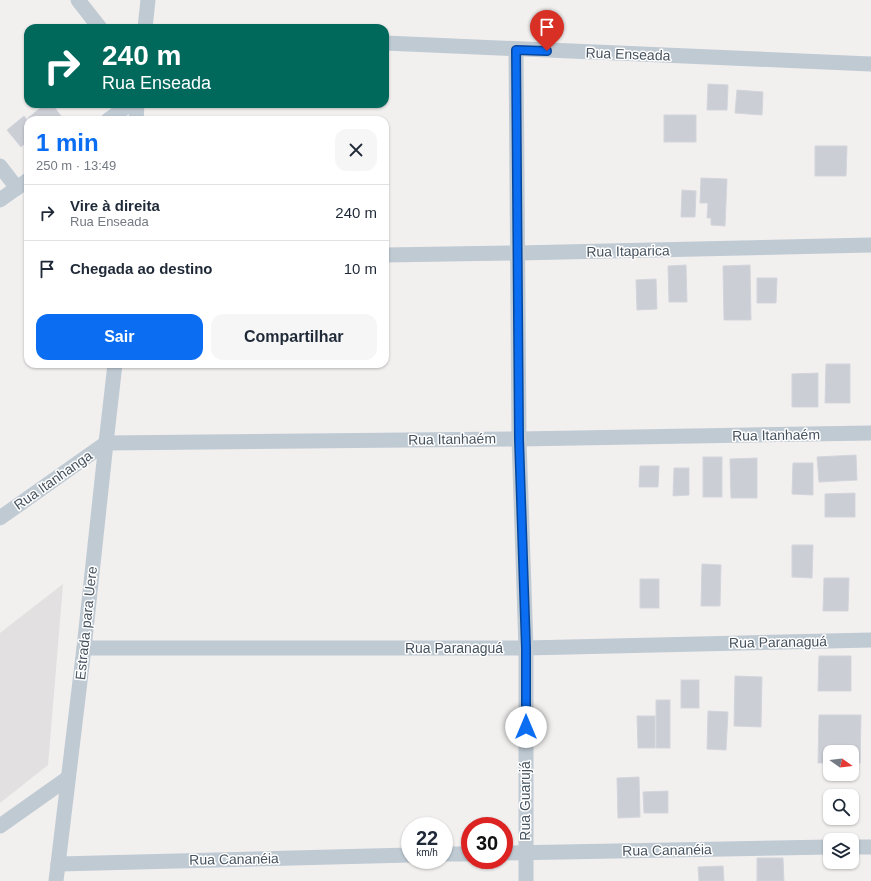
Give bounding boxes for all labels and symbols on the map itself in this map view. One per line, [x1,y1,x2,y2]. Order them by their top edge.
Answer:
pin [530,10,564,51]
street label: Rua Enseada [585,45,671,63]
street label: Rua Itaparica [586,242,670,260]
street label: Rua Itanhaém [732,426,820,444]
street label: Rua Itanhaém [408,430,496,448]
street label: Rua Itanhanga [11,447,95,513]
street label: Estrada para Uere [72,565,100,681]
street label: Rua Paranaguá [729,633,827,651]
street label: Rua Paranaguá [405,640,503,656]
position arrow [505,706,547,748]
north arrow [823,745,859,781]
street label: Rua Guarujá [517,761,533,841]
speed limit sign: 30 [461,817,513,869]
street label: Rua Cananéia [622,841,712,859]
street label: Rua Cananéia [189,850,279,868]

